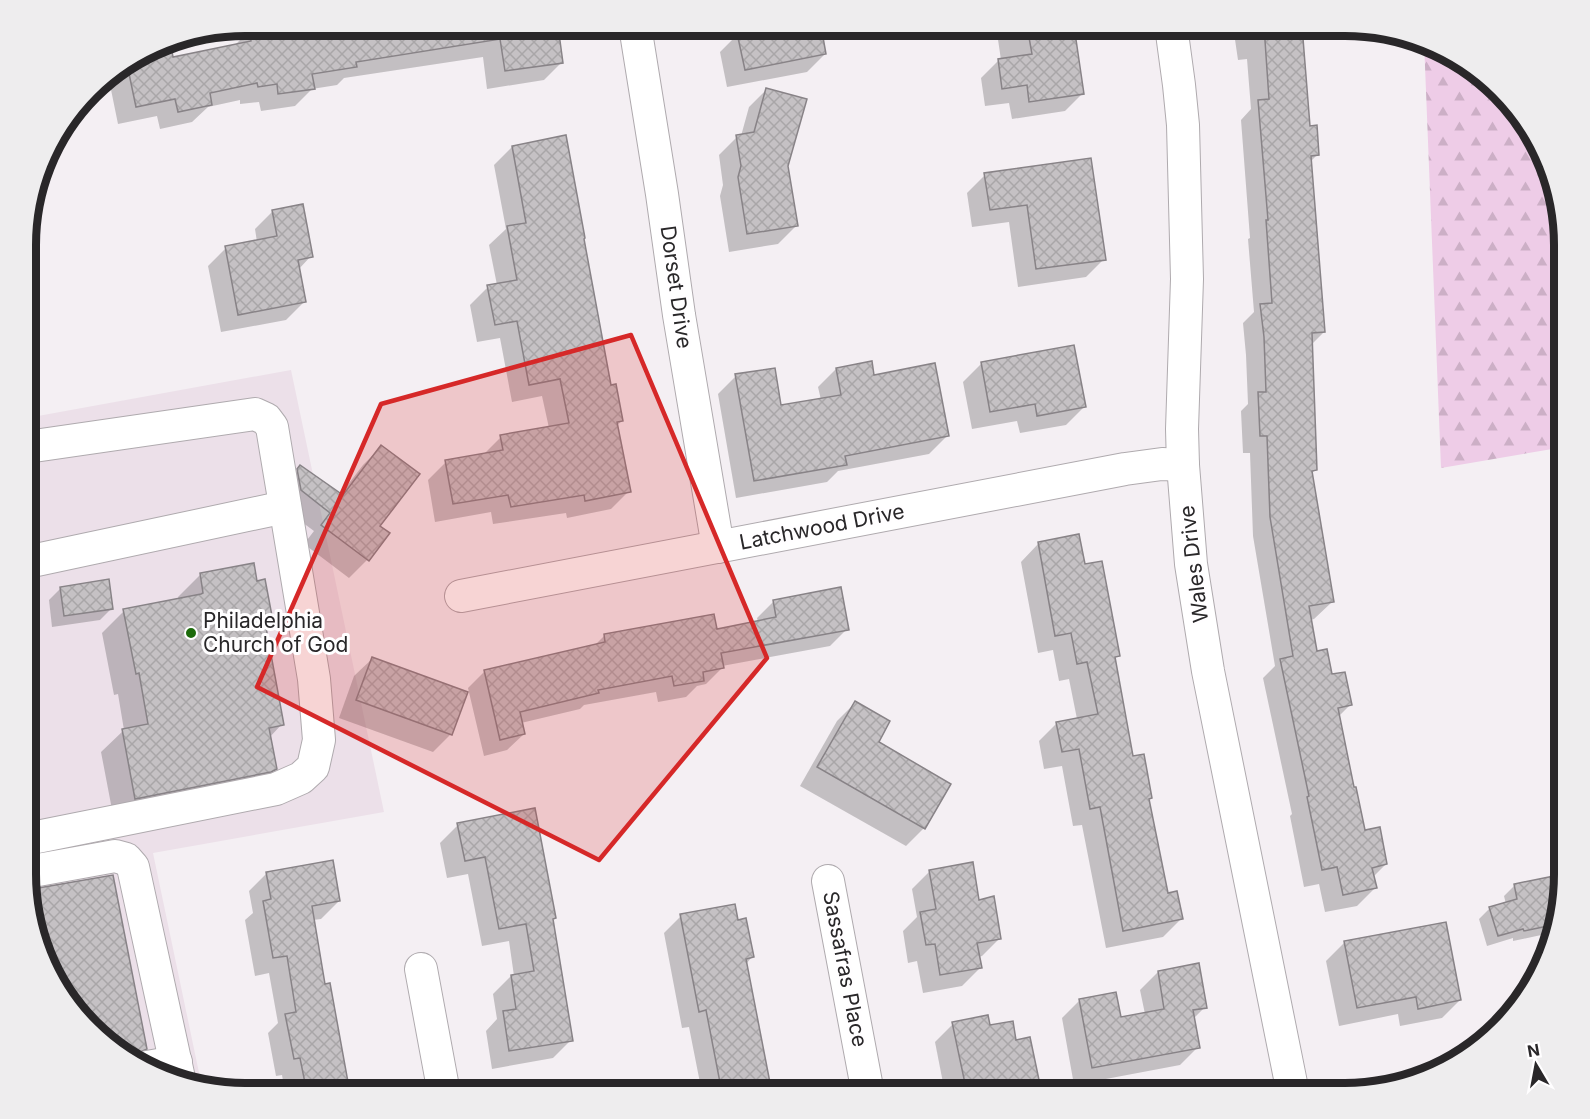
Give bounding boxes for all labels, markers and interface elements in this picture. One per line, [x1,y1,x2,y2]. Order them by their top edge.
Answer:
street label: Dorset Drive [655,224,697,350]
street label: Latchwood Drive [737,498,907,555]
street label: Wales Drive [1174,504,1213,624]
place label: Philadelphia Church of God [203,608,348,657]
marker: Philadelphia Church of God [184,626,198,640]
street label: Sassafras Place [818,889,873,1049]
north arrow [1506,1035,1566,1095]
text: N [1526,1039,1541,1061]

